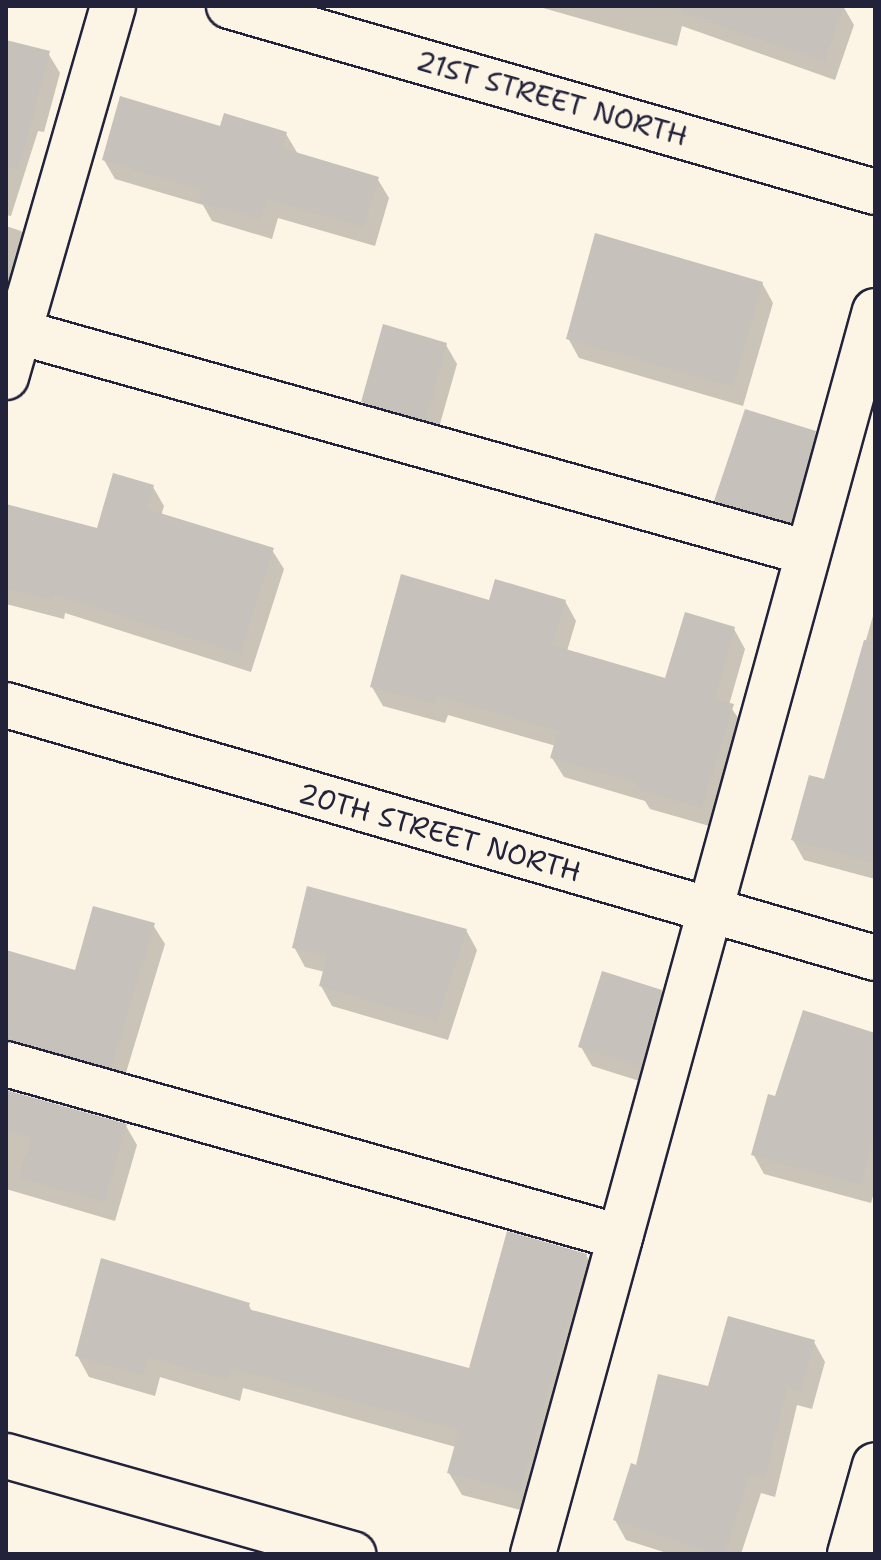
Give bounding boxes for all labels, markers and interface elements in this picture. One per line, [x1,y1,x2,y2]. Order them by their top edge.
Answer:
street label: 21ST STREET NORTH [412,43,692,153]
street label: 20TH STREET NORTH [295,776,585,888]

